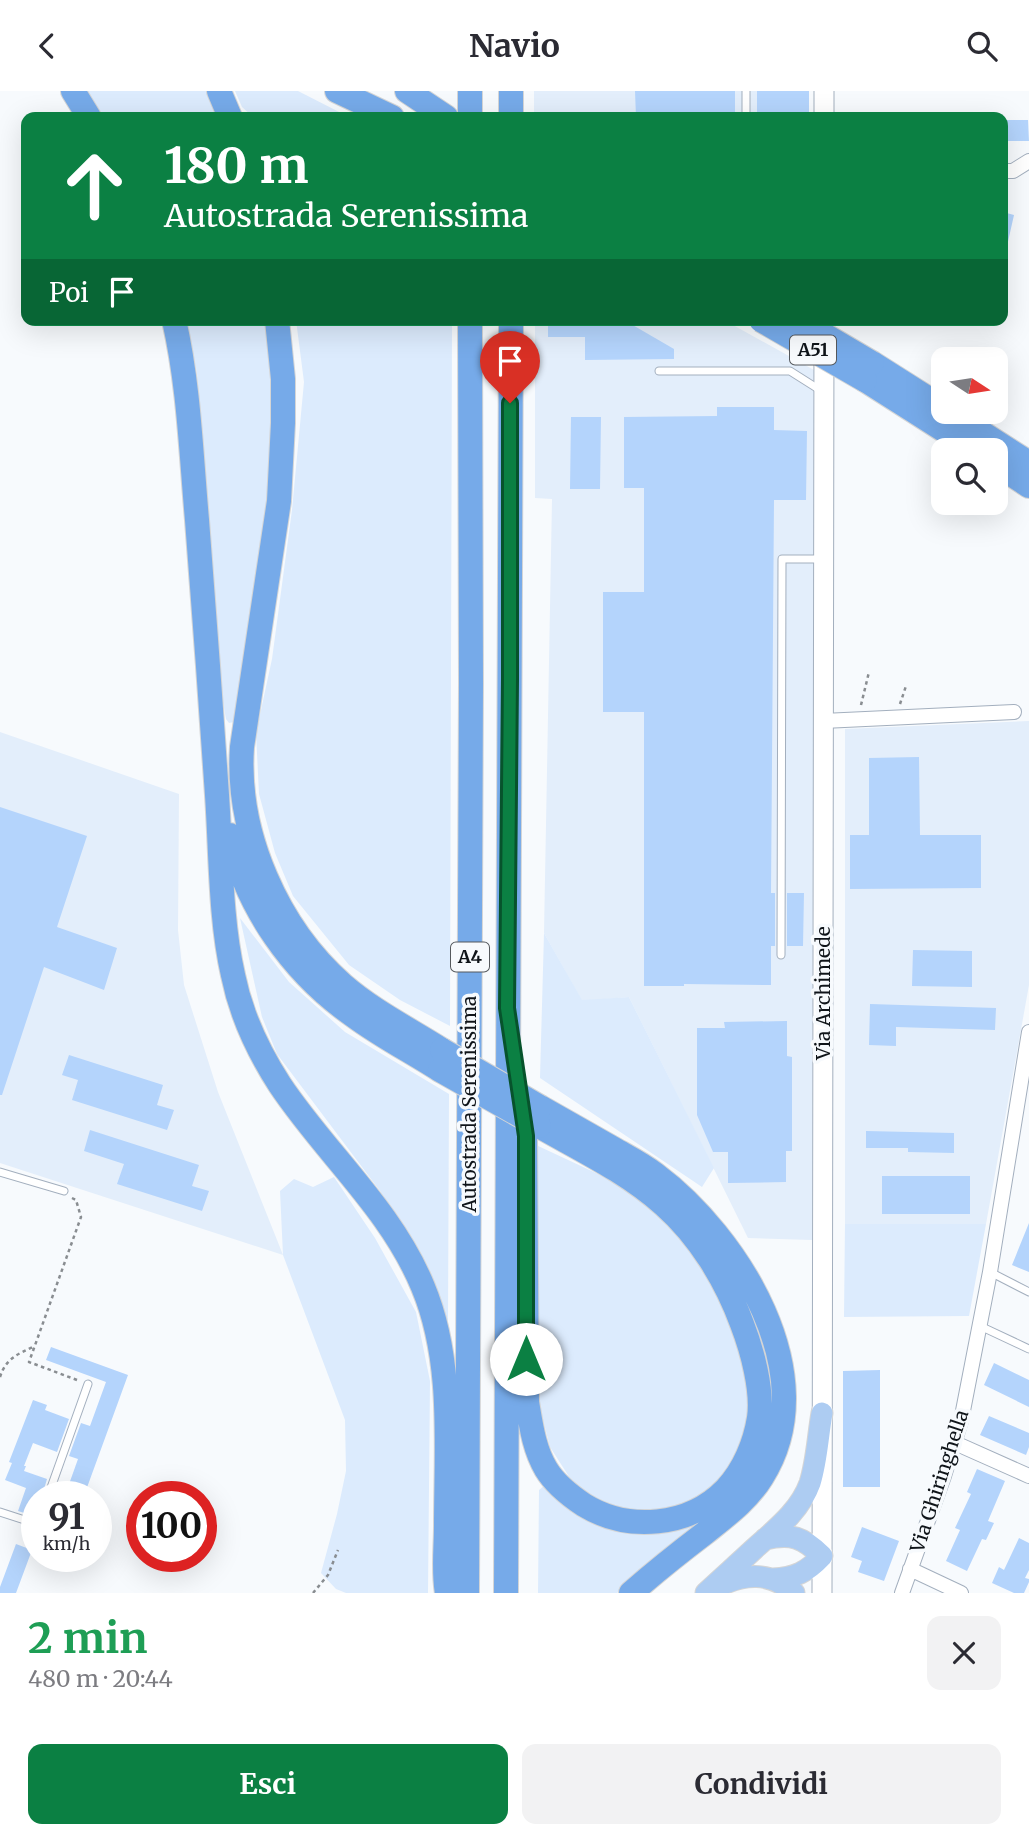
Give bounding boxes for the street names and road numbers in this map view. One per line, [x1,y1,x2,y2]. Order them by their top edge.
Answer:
road number: A51 [790,335,836,365]
street label: Via Archimede [811,926,835,1061]
road number: A4 [451,943,489,971]
street label: Autostrada Serenissima [457,996,481,1213]
street label: Via Ghiringhella [904,1407,973,1556]

